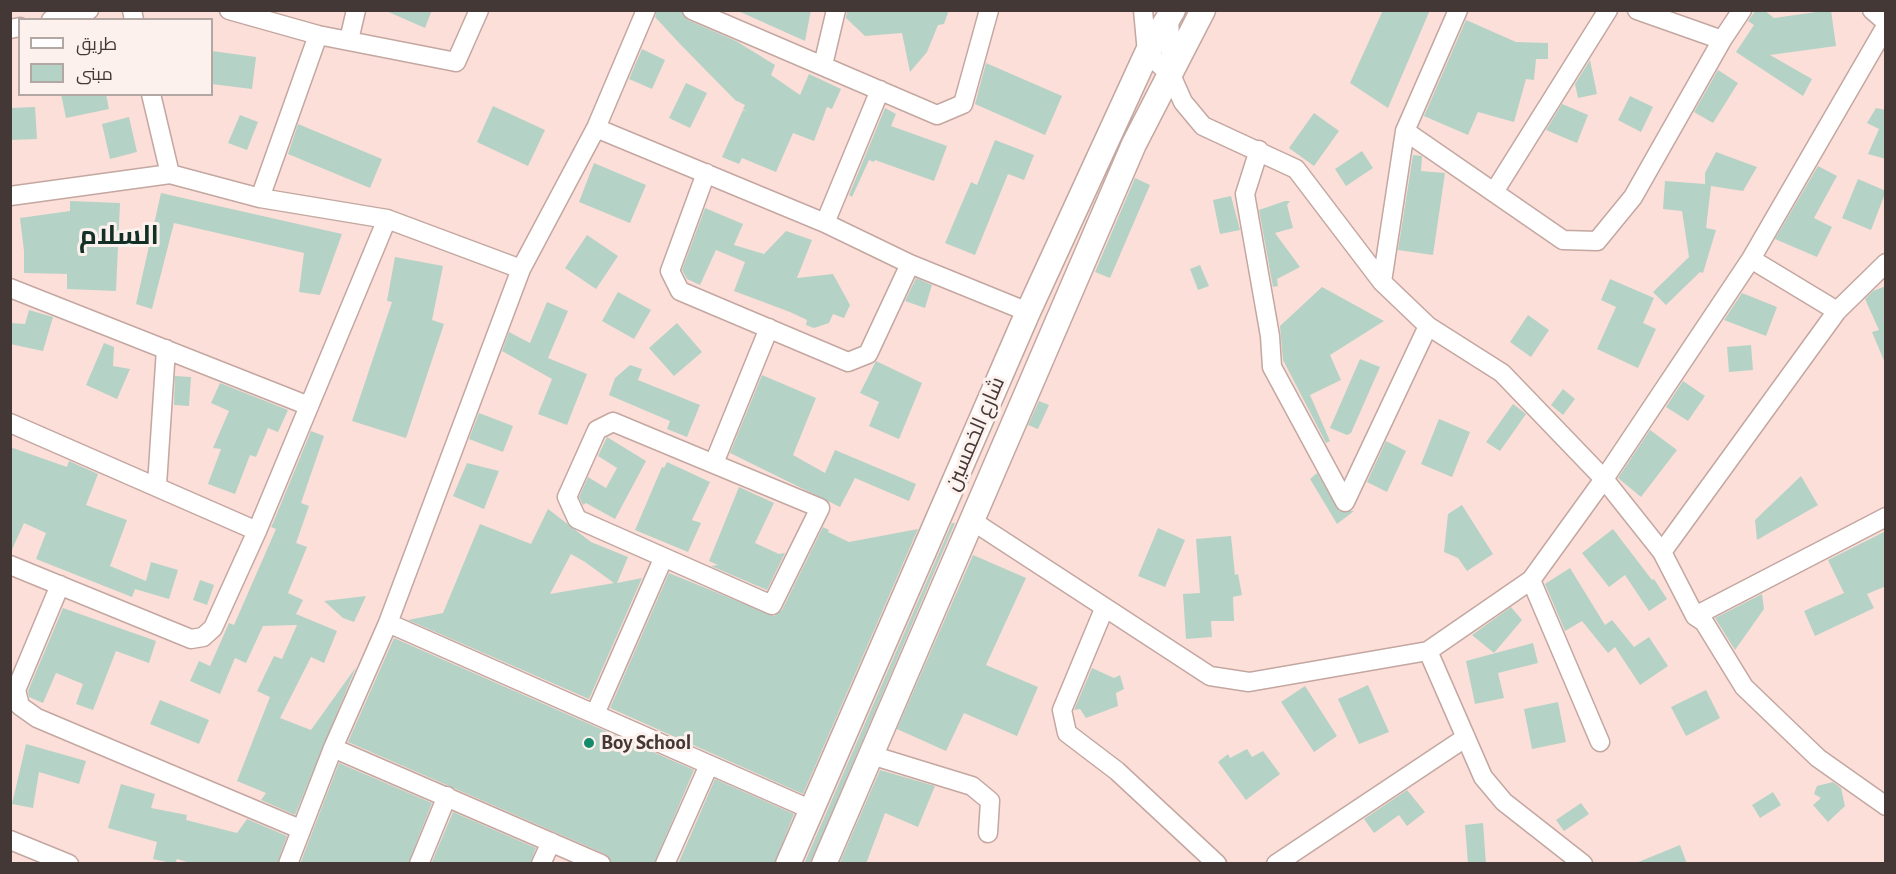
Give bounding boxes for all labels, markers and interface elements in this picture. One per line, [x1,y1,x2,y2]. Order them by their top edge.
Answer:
legend [18,18,213,96]
text: طريق [76,36,117,54]
text: مبنى [76,66,113,84]
district label: السلام [79,220,159,252]
street label: شارع الخمسين [940,373,1010,495]
place label: Boy School [601,730,691,756]
marker: Boy School [582,736,596,750]

